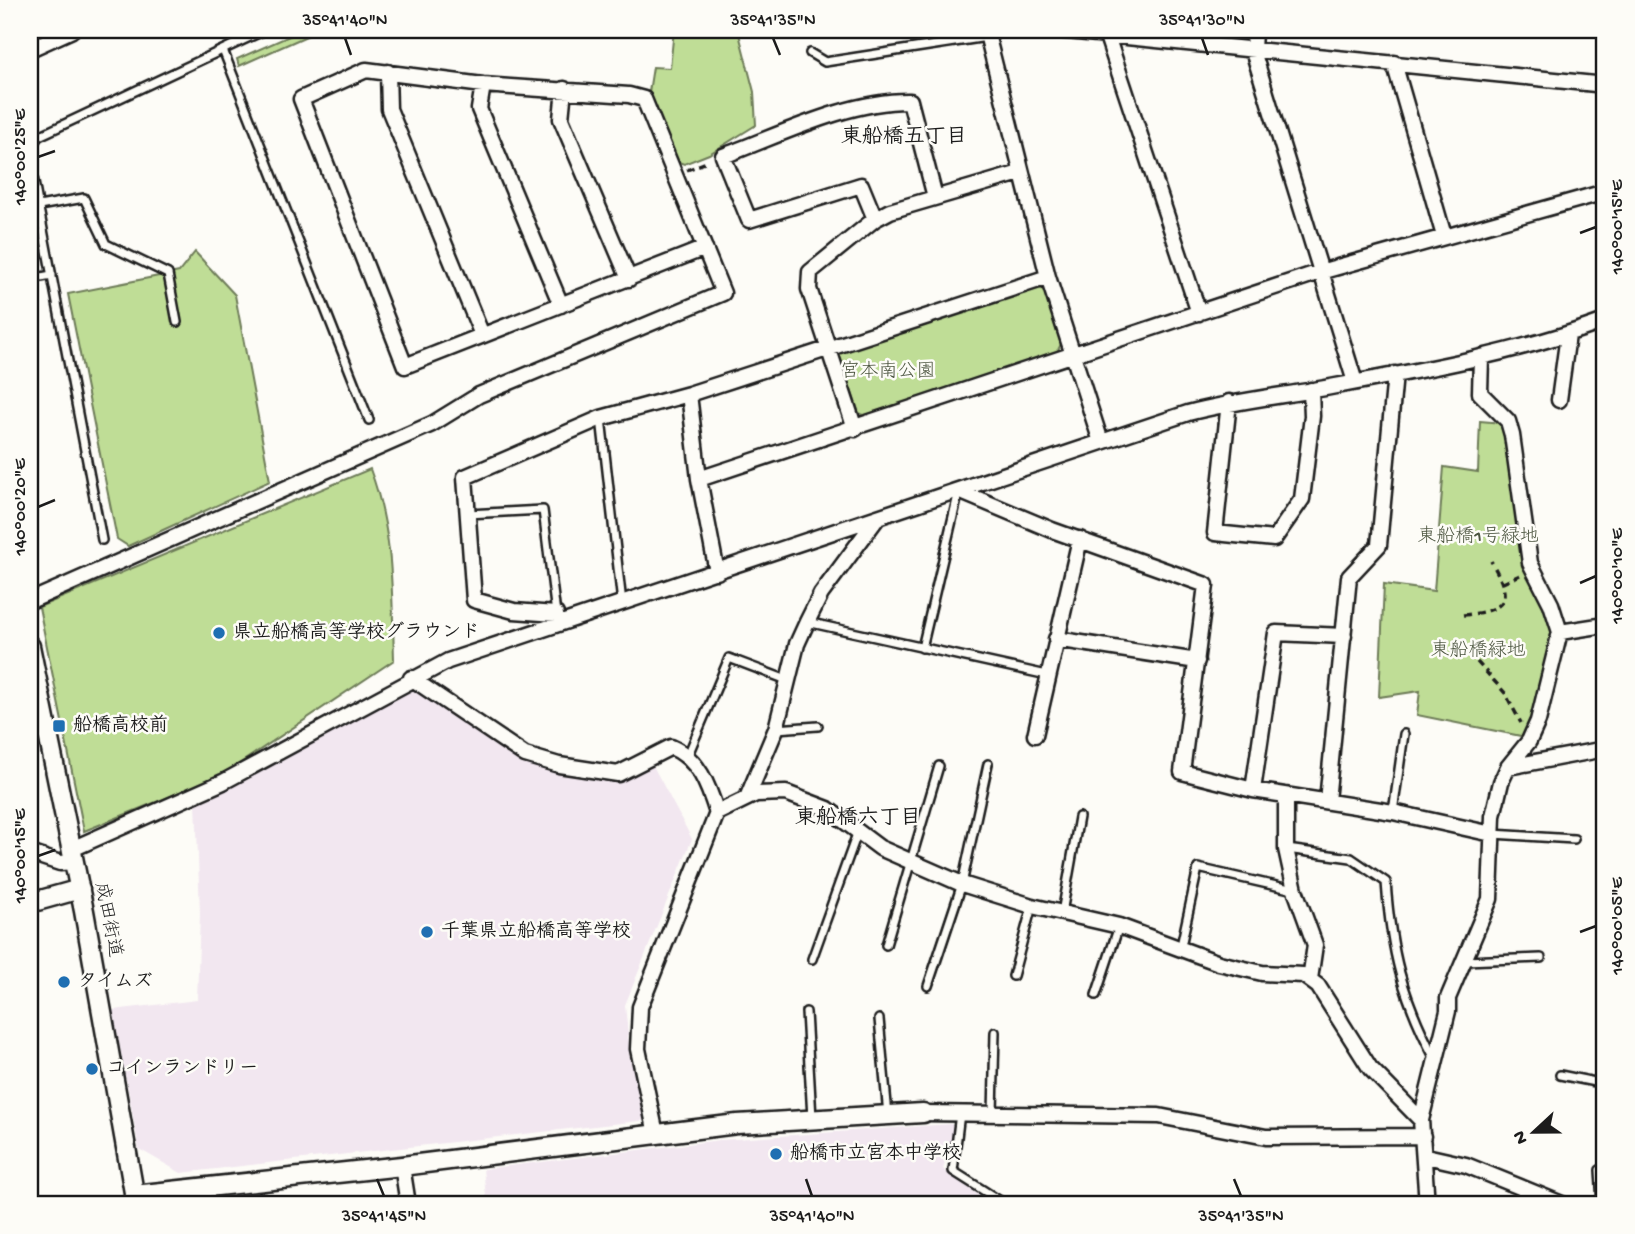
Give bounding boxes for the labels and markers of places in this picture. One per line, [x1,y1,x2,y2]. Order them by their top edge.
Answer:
place label: 県立船橋高等学校グラウンド [233,621,480,645]
marker: 県立船橋高等学校グラウンド [211,625,227,641]
place label: 船橋高校前 [73,714,168,738]
marker: 船橋高校前 [51,718,67,734]
place label: 千葉県立船橋高等学校 [441,920,631,944]
marker: 千葉県立船橋高等学校 [419,924,435,940]
place label: タイムズ [78,971,152,994]
marker: タイムズ [56,974,72,990]
place label: コインランドリー [106,1058,258,1081]
marker: コインランドリー [84,1061,100,1077]
place label: 船橋市立宮本中学校 [790,1142,961,1166]
marker: 船橋市立宮本中学校 [768,1146,784,1162]

